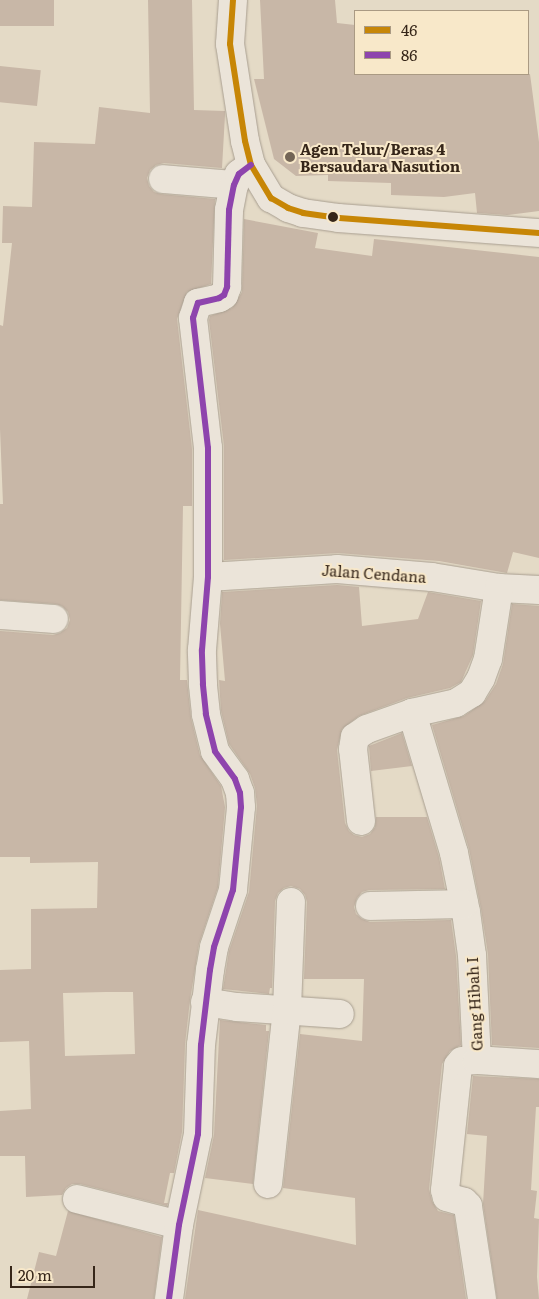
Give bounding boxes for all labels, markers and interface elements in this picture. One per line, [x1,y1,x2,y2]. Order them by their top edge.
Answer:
legend [354,10,529,75]
text: 46 [401,18,417,41]
text: 86 [401,43,417,66]
place label: Agen Telur/Beras 4 Bersaudara Nasution [300,139,460,174]
marker: Agen Telur/Beras 4 Bersaudara Nasution [284,151,296,163]
unlabelled marker [328,212,338,222]
street label: Jalan Cendana [321,560,427,586]
street label: Gang Hibah I [463,957,485,1051]
scale bar [12,1256,98,1288]
text: 20 m [18,1263,52,1286]

